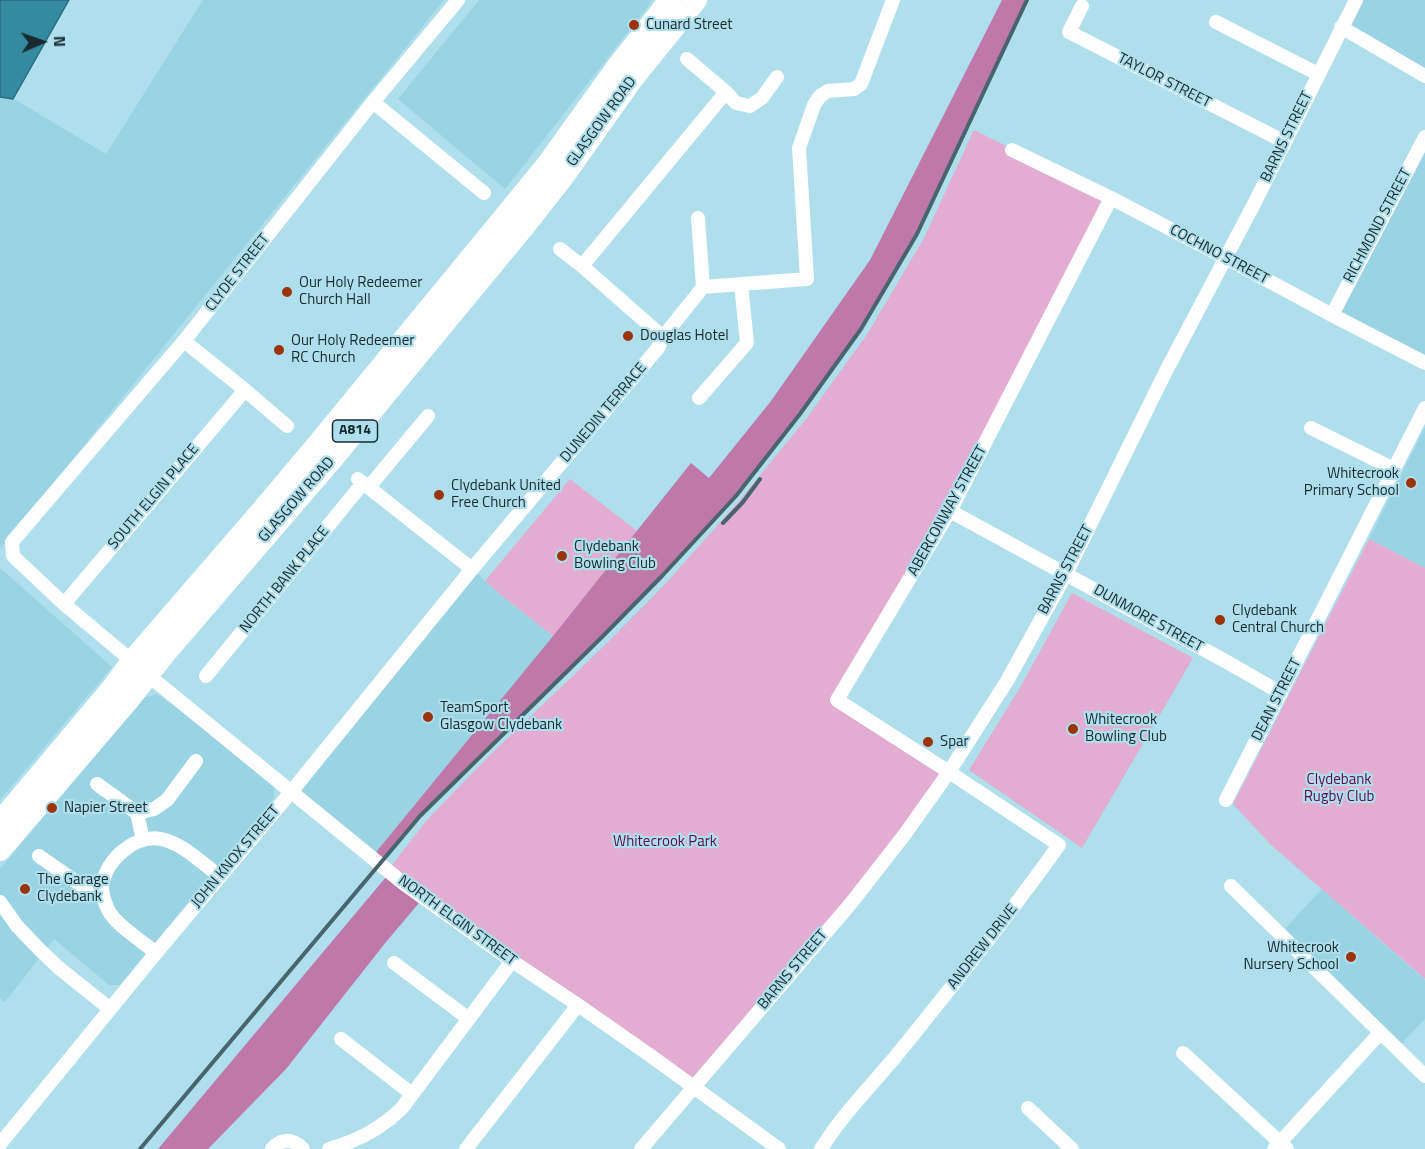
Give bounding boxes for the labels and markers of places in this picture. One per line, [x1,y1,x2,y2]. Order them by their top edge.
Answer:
place label: Cunard Street [646,16,732,34]
marker: Cunard Street [627,18,641,32]
place label: Our Holy Redeemer Church Hall [299,274,422,309]
marker: Our Holy Redeemer Church Hall [280,285,294,299]
place label: Douglas Hotel [640,327,729,345]
marker: Douglas Hotel [621,329,635,343]
place label: Our Holy Redeemer RC Church [291,332,414,367]
marker: Our Holy Redeemer RC Church [272,343,286,357]
place label: Whitecrook Primary School [1304,465,1399,500]
marker: Whitecrook Primary School [1404,476,1418,490]
place label: Clydebank United Free Church [451,477,561,512]
marker: Clydebank United Free Church [432,488,446,502]
place label: Clydebank Bowling Club [574,538,656,573]
marker: Clydebank Bowling Club [555,549,569,563]
place label: Clydebank Central Church [1232,602,1324,637]
marker: Clydebank Central Church [1213,613,1227,627]
place label: TeamSport Glasgow Clydebank [440,699,562,734]
marker: TeamSport Glasgow Clydebank [421,710,435,724]
place label: Whitecrook Bowling Club [1085,711,1167,746]
marker: Whitecrook Bowling Club [1066,722,1080,736]
place label: Spar [940,733,969,751]
marker: Spar [921,735,935,749]
place label: Napier Street [64,799,148,817]
marker: Napier Street [45,801,59,815]
place label: The Garage Clydebank [37,871,109,906]
marker: The Garage Clydebank [18,882,32,896]
place label: Whitecrook Nursery School [1243,939,1339,974]
marker: Whitecrook Nursery School [1344,950,1358,964]

